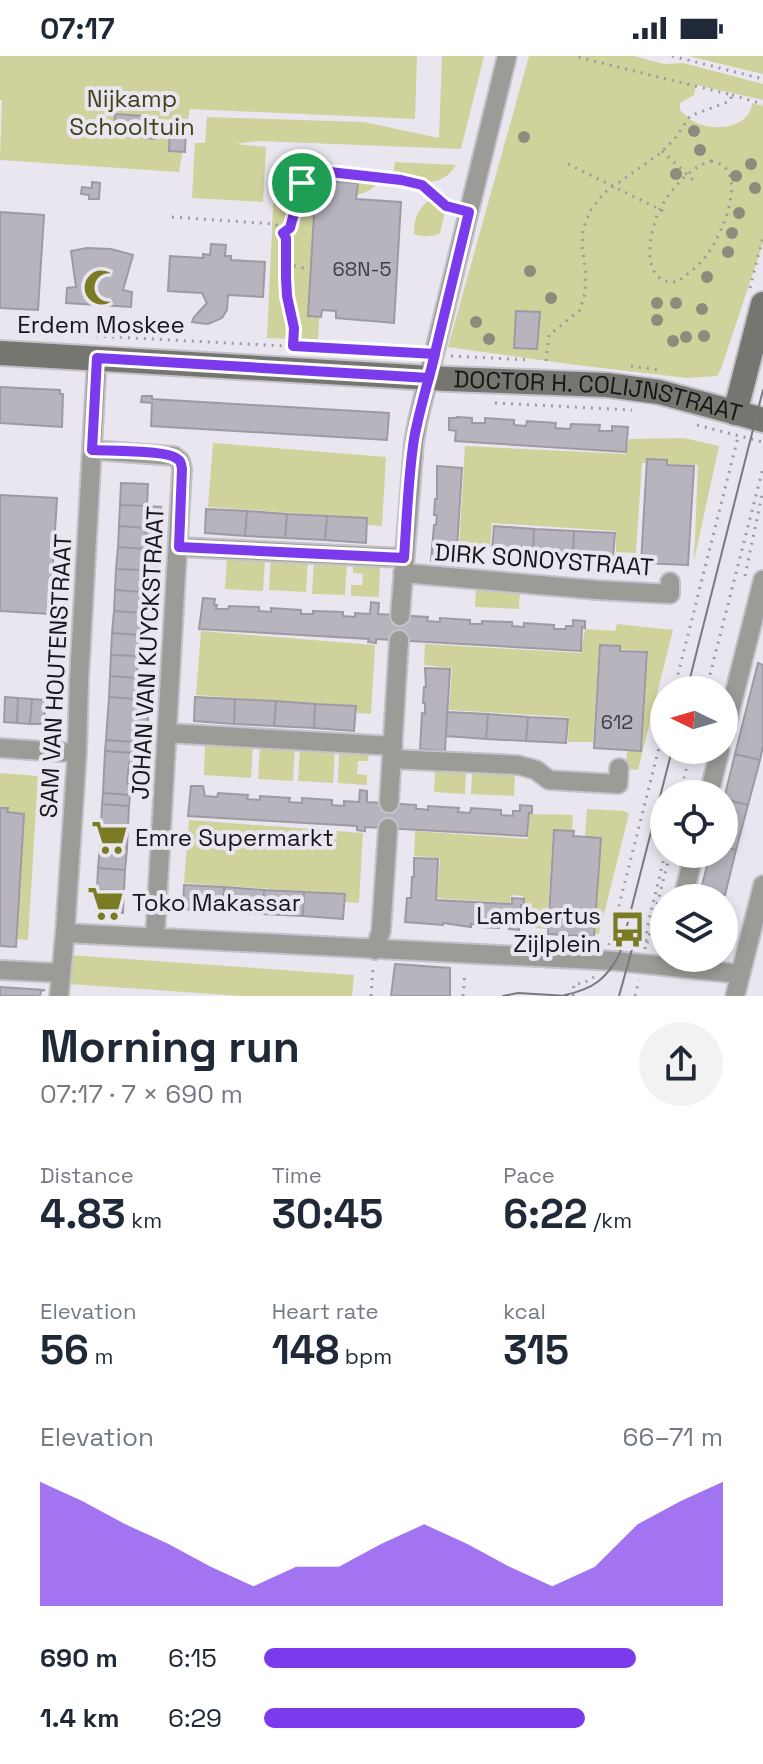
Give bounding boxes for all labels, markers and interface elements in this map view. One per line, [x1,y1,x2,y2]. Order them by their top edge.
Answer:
text: 07:17 [40,9,115,48]
park label: Nijkamp Schooltuin [69,83,195,142]
pin [268,149,336,217]
icon: arrive [280,161,324,205]
house number: 68N-5 [332,256,392,282]
mosque icon: Erdem Moskee [82,269,120,307]
place label: Erdem Moskee [17,309,185,340]
street label: DOCTOR H. COLIJNSTRAAT [453,363,746,429]
street label: JOHAN VAN KUYCKSTRAAT [124,505,171,800]
street label: SAM VAN HOUTENSTRAAT [33,533,78,819]
street label: DIRK SONOYSTRAAT [433,536,655,583]
north arrow [650,676,738,764]
map controls [650,676,738,972]
house number: 612 [601,709,633,735]
button: locate [650,780,738,868]
supermarket icon: Emre Supermarkt [90,819,128,857]
place label: Emre Supermarkt [135,822,334,853]
supermarket icon: Toko Makassar [87,884,125,922]
button: layers [650,884,738,972]
place label: Toko Makassar [132,887,301,918]
place label: Lambertus Zijlplein [476,900,601,959]
bus stop icon: Lambertus Zijlplein [608,911,646,949]
text: Morning run [40,1019,300,1075]
button: share [639,1022,723,1106]
text: 07:17 · 7 × 690 m [40,1077,243,1111]
text: Distance [40,1161,134,1189]
text: Time [272,1161,322,1189]
text: Pace [503,1161,555,1189]
text: 4.83 [40,1189,126,1240]
text: 30:45 [272,1189,383,1240]
text: 6:22 [503,1189,588,1240]
text: km [126,1206,162,1234]
text: /km [588,1206,632,1234]
text: Elevation [40,1297,136,1325]
text: Heart rate [272,1297,378,1325]
text: kcal [503,1297,546,1325]
text: 56 [40,1325,89,1376]
text: 148 [272,1325,339,1376]
text: 315 [503,1325,569,1376]
text: m [89,1342,113,1370]
text: bpm [339,1342,392,1370]
text: Elevation [40,1420,154,1454]
text: 66–71 m [623,1420,723,1454]
text: 690 m [40,1641,118,1675]
text: 6:15 [168,1641,217,1675]
text: 1.4 km [40,1701,120,1735]
text: 6:29 [168,1701,222,1735]

